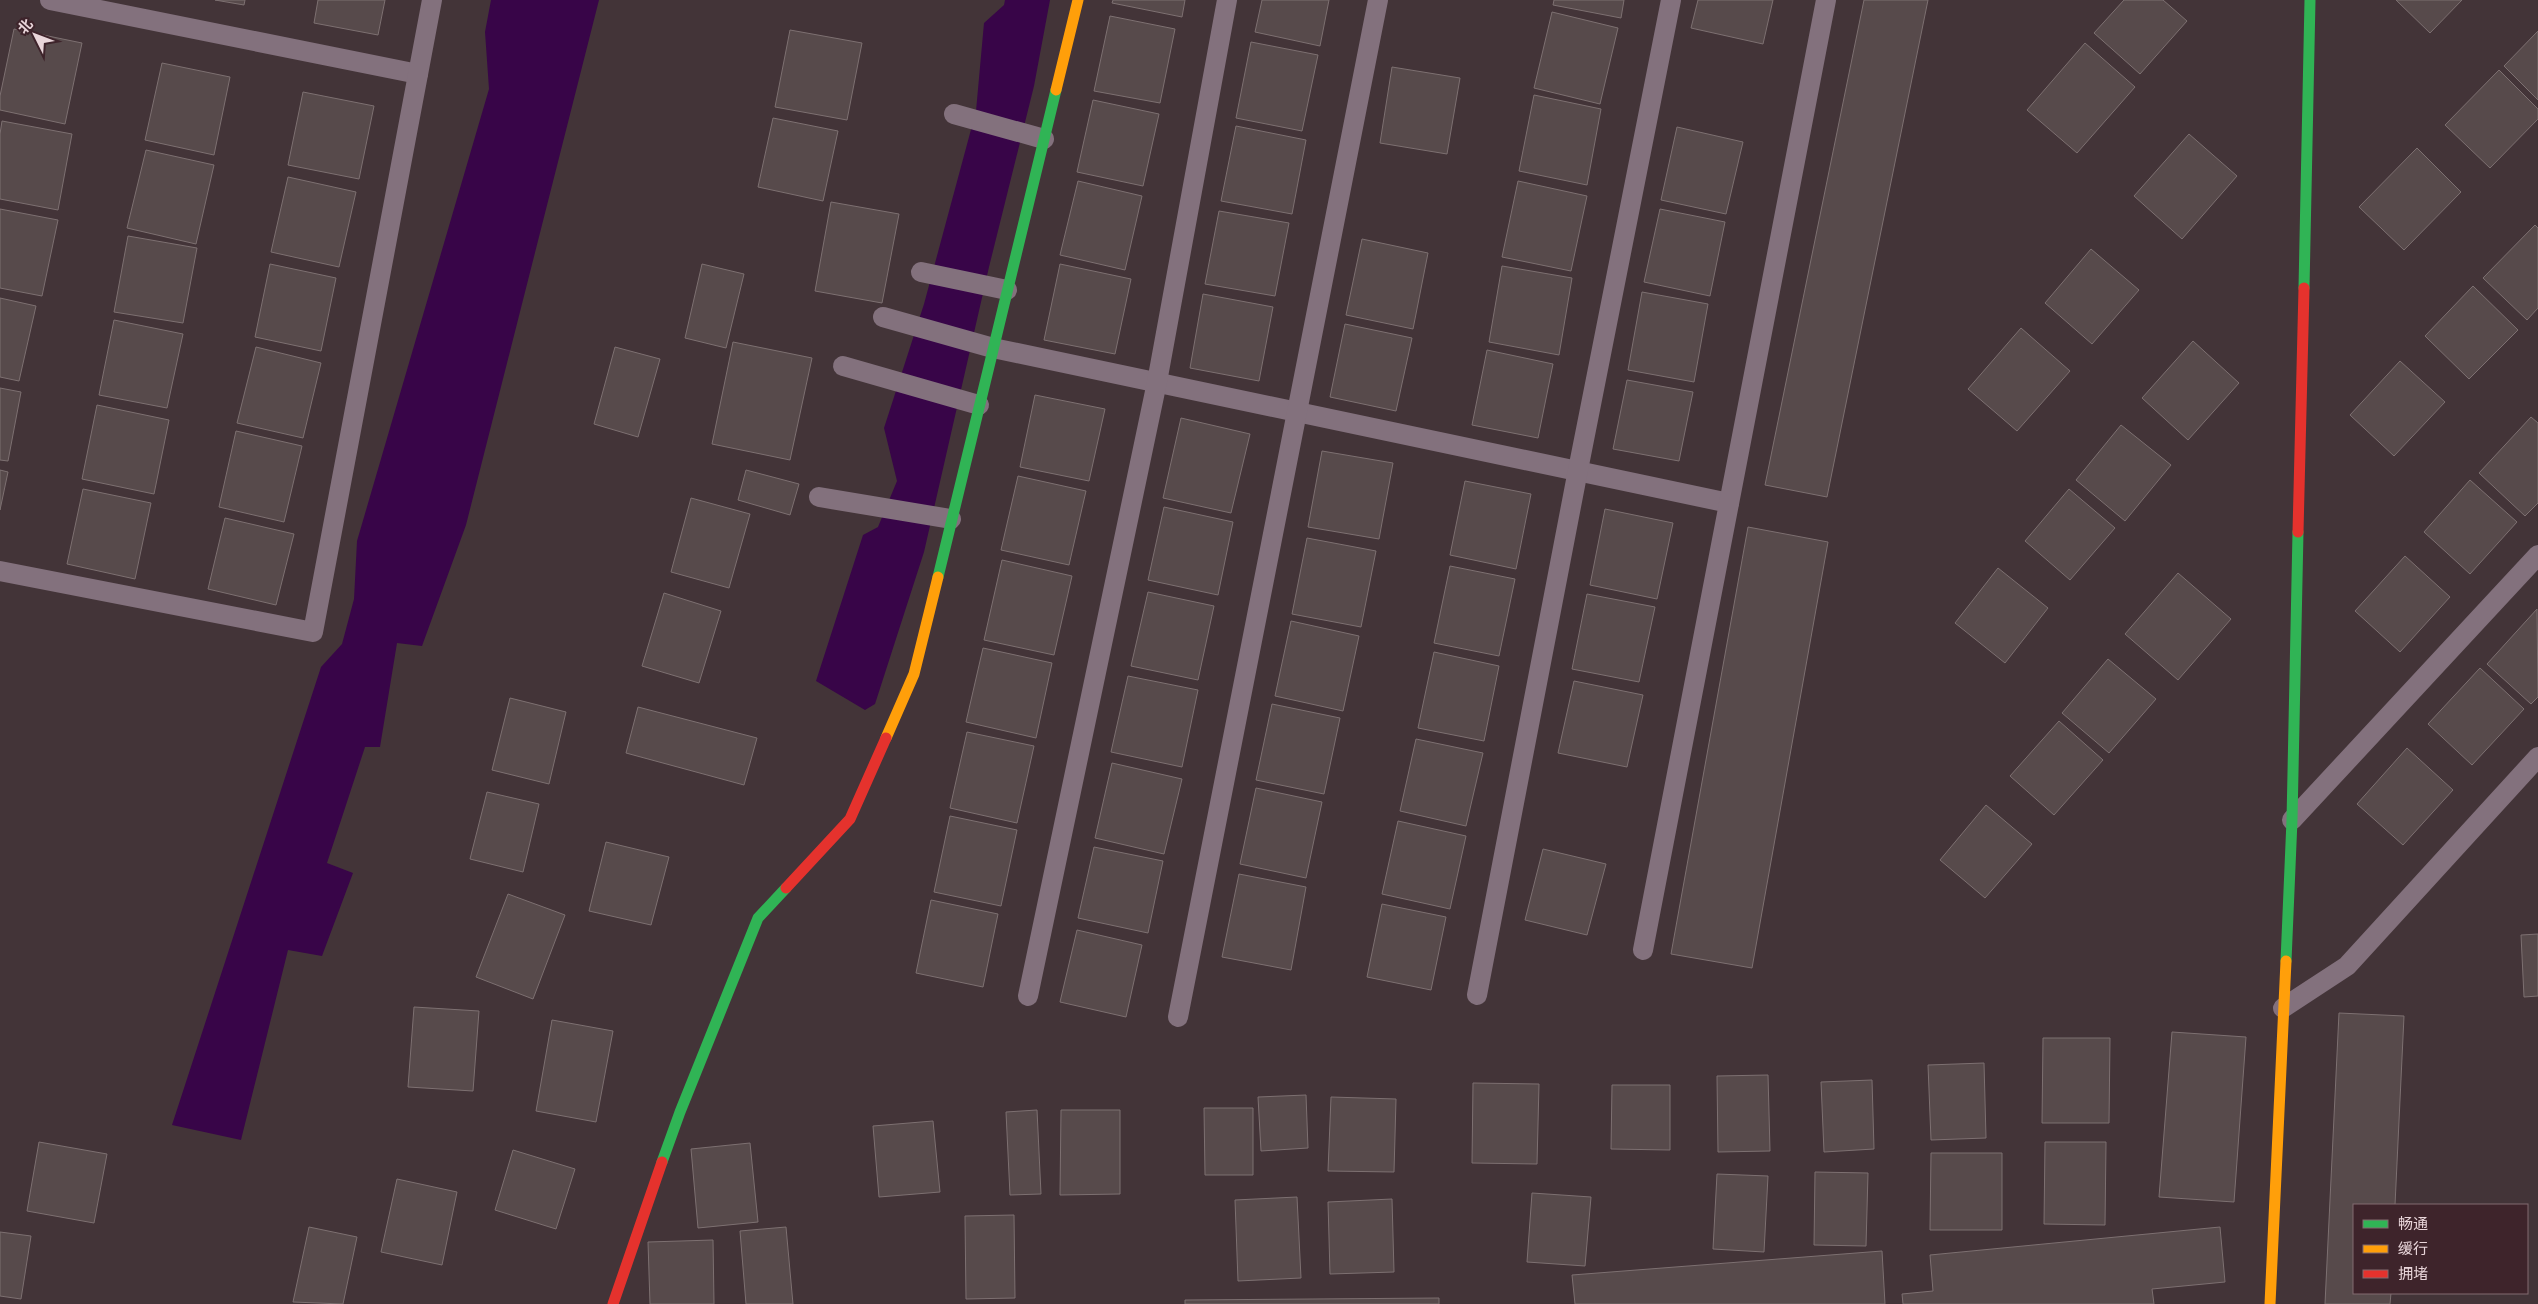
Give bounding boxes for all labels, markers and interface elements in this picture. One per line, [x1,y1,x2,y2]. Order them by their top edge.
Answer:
north arrow [10,10,60,60]
text: 北 [15,16,36,37]
legend [2353,1204,2528,1294]
text: 畅通 [2398,1215,2428,1232]
text: 缓行 [2398,1240,2428,1257]
text: 拥堵 [2398,1265,2428,1282]

